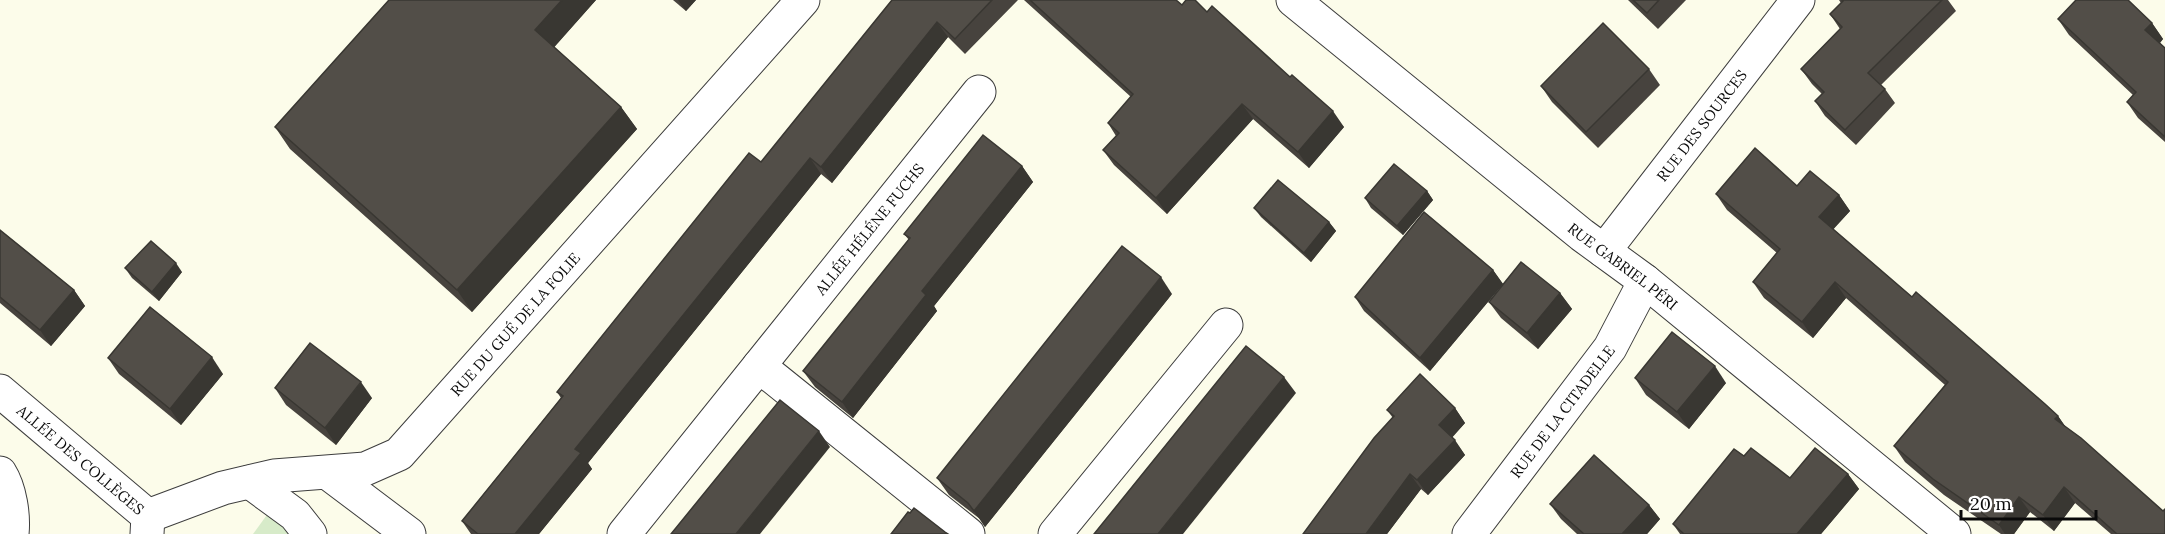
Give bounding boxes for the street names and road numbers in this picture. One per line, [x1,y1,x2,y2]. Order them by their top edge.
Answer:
street label: RUE DES SOURCES [1652,66,1750,185]
street label: ALLÉE HÉLÉNE FUCHS [810,159,928,299]
street label: RUE GABRIEL PÉRI [1564,218,1682,314]
street label: RUE DU GUÉ DE LA FOLIE [446,248,584,400]
street label: RUE DE LA CITADELLE [1506,341,1618,481]
street label: ALLÉE DES COLLÈGES [13,400,148,518]

